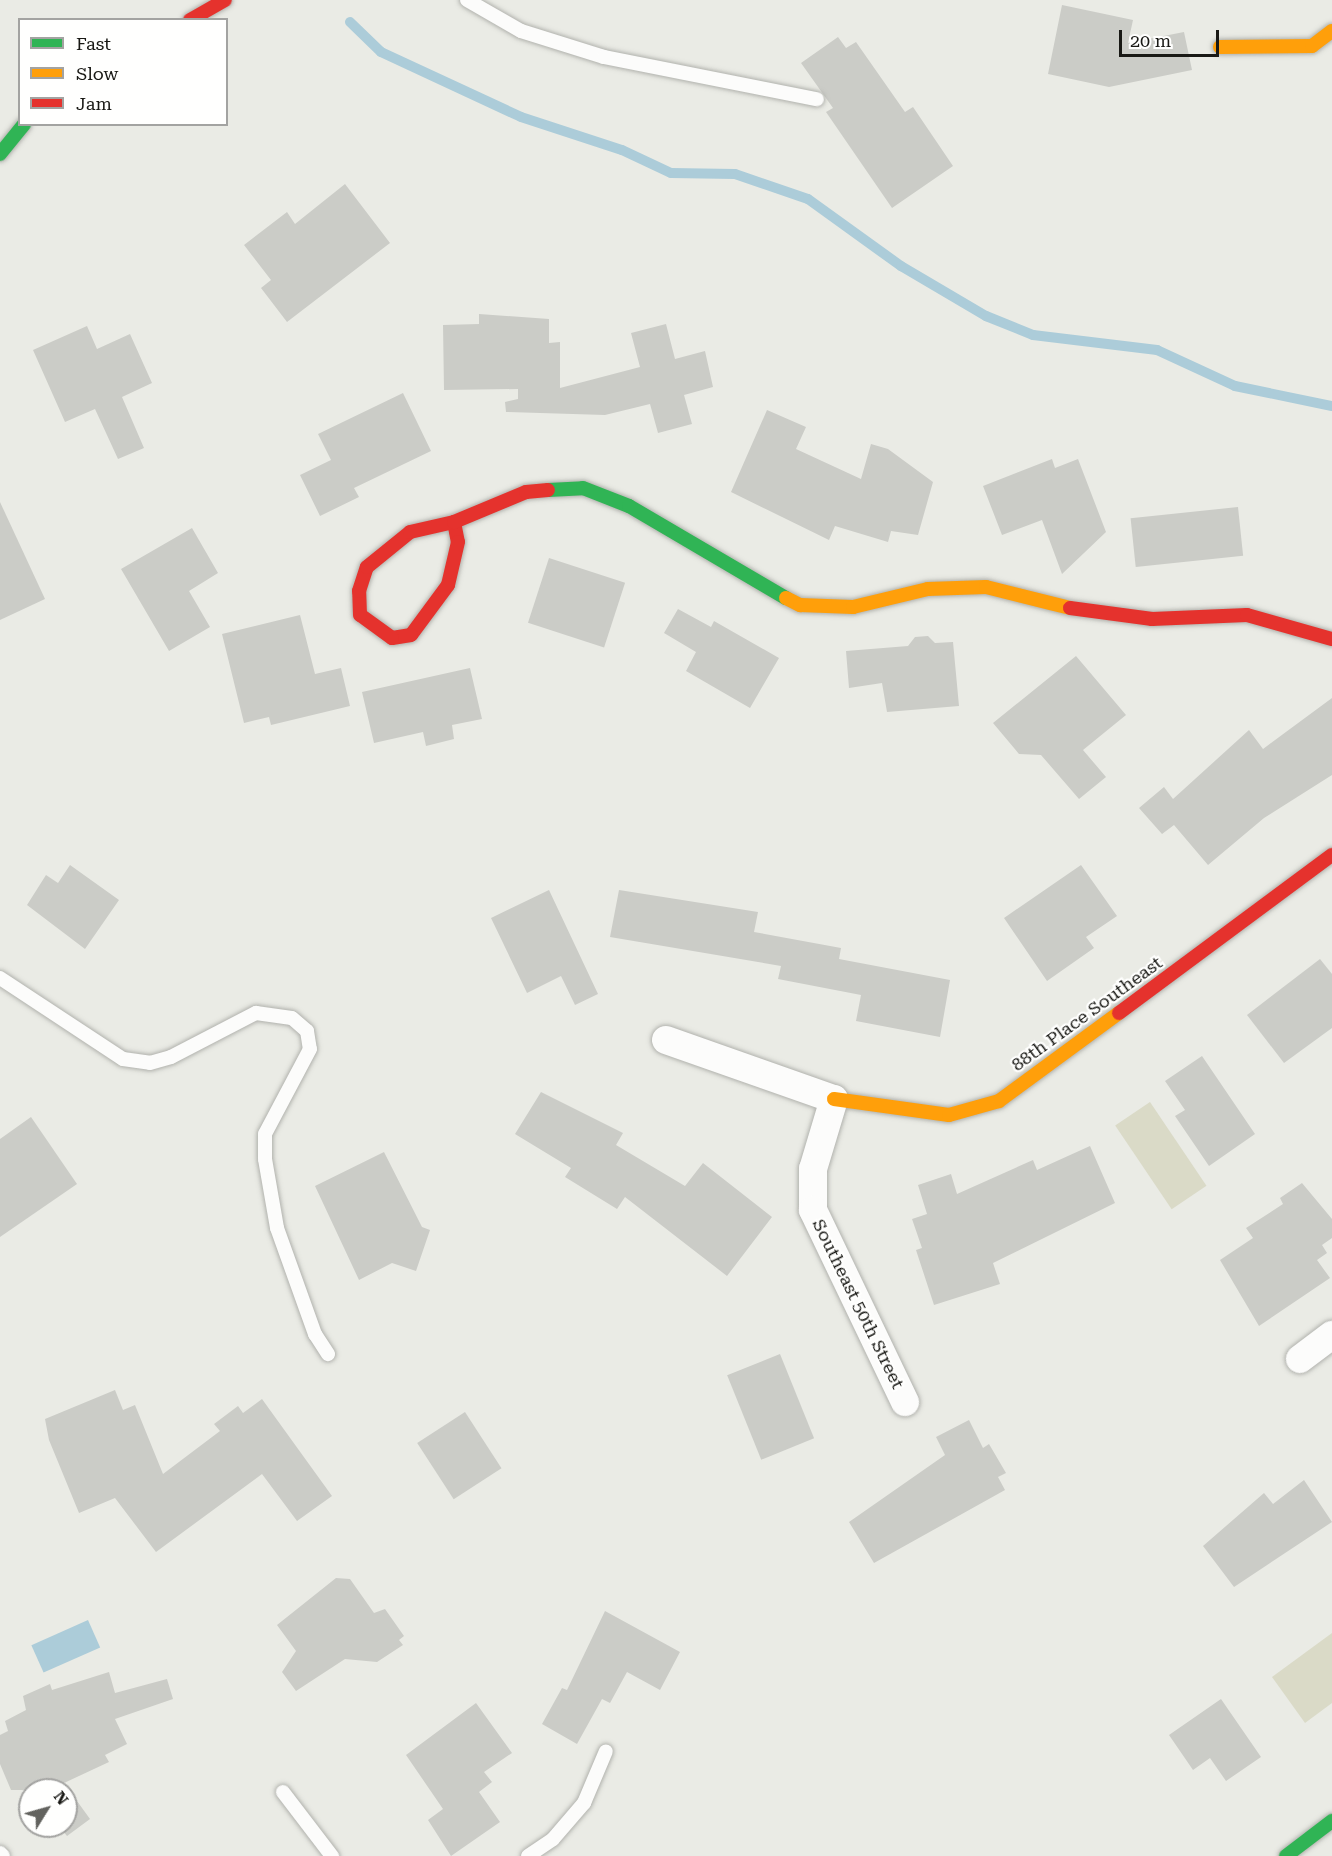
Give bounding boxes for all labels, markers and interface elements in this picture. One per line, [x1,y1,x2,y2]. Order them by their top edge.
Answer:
legend [18,18,228,126]
scale bar [1122,18,1222,56]
text: 20 m [1130,30,1171,51]
text: Fast [76,33,111,54]
text: Slow [76,63,118,84]
text: Jam [76,93,112,114]
street label: 88th Place Southeast [1007,952,1167,1076]
street label: Southeast 50th Street [807,1216,909,1392]
north arrow [18,1778,78,1838]
text: N [50,1787,72,1809]

